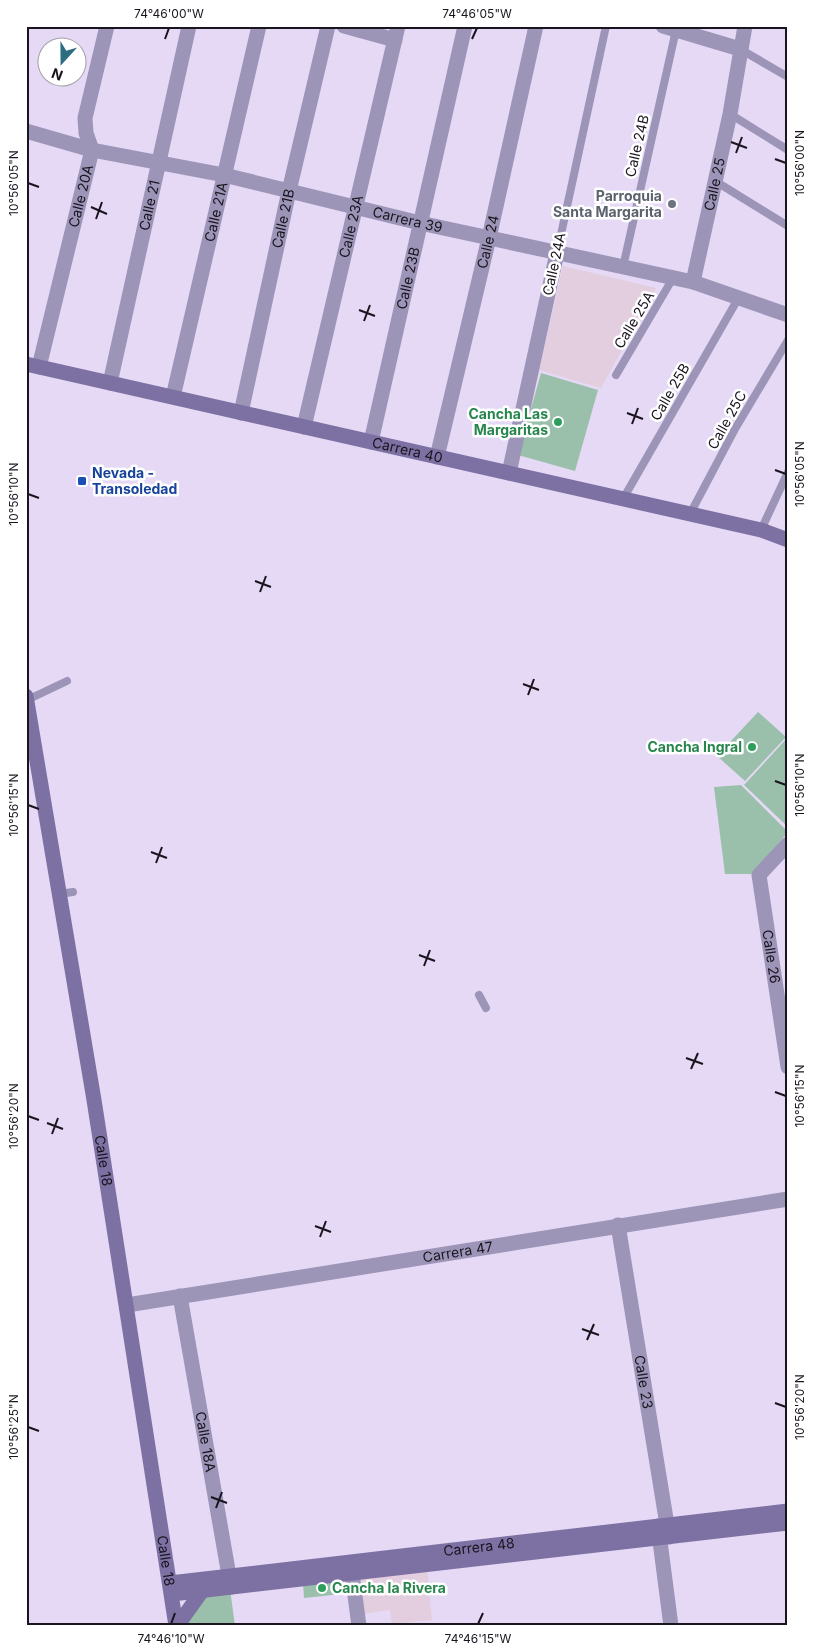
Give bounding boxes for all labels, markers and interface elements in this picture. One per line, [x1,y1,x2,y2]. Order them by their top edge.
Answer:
text: 74°46'00"W [134,6,204,21]
text: 74°46'05"W [442,6,512,21]
north arrow [38,38,88,88]
text: N [49,65,65,84]
street label: Calle 24B [621,113,652,179]
text: 10°56'00"N [792,130,807,196]
text: 10°56'05"N [6,150,21,216]
street label: Calle 25 [700,156,728,212]
street label: Calle 20A [64,162,96,229]
street label: Calle 21 [135,178,163,232]
street label: Calle 21A [200,180,231,243]
street label: Calle 21B [268,187,297,250]
place label: Parroquia Santa Margarita [553,187,662,220]
street label: Calle 23A [335,193,366,259]
marker: Parroquia Santa Margarita [666,198,678,210]
street label: Carrera 39 [371,203,444,236]
street label: Calle 24 [473,214,502,270]
street label: Calle 24A [539,231,569,297]
street label: Calle 23B [392,245,423,311]
street label: Calle 25A [610,288,657,351]
street label: Calle 25B [646,360,693,423]
street label: Calle 25C [704,388,750,452]
place label: Cancha Las Margaritas [469,405,548,438]
marker: Cancha Las Margaritas [552,416,564,428]
street label: Carrera 40 [371,433,444,466]
text: 10°56'05"N [792,441,807,507]
text: 10°56'10"N [6,462,21,526]
place label: Nevada - Transoledad [92,464,177,497]
marker: Nevada - Transoledad [76,475,88,487]
place label: Cancha Ingral [647,738,742,755]
marker: Cancha Ingral [746,741,758,753]
text: 10°56'10"N [792,753,807,817]
text: 10°56'15"N [6,773,21,837]
street label: Calle 26 [759,928,784,985]
text: 10°56'15"N [792,1064,807,1128]
text: 10°56'20"N [6,1083,21,1149]
street label: Calle 18 [92,1134,116,1187]
street label: Carrera 47 [421,1237,494,1265]
street label: Calle 23 [631,1354,657,1410]
text: 10°56'20"N [792,1374,807,1440]
text: 10°56'25"N [6,1394,21,1460]
street label: Calle 18A [192,1410,220,1474]
street label: Calle 18 [154,1534,179,1587]
street label: Carrera 48 [442,1534,515,1559]
place label: Cancha la Rivera [332,1579,446,1596]
marker: Cancha la Rivera [316,1582,328,1594]
text: 74°46'10"W [137,1631,205,1646]
text: 74°46'15"W [445,1631,512,1646]

